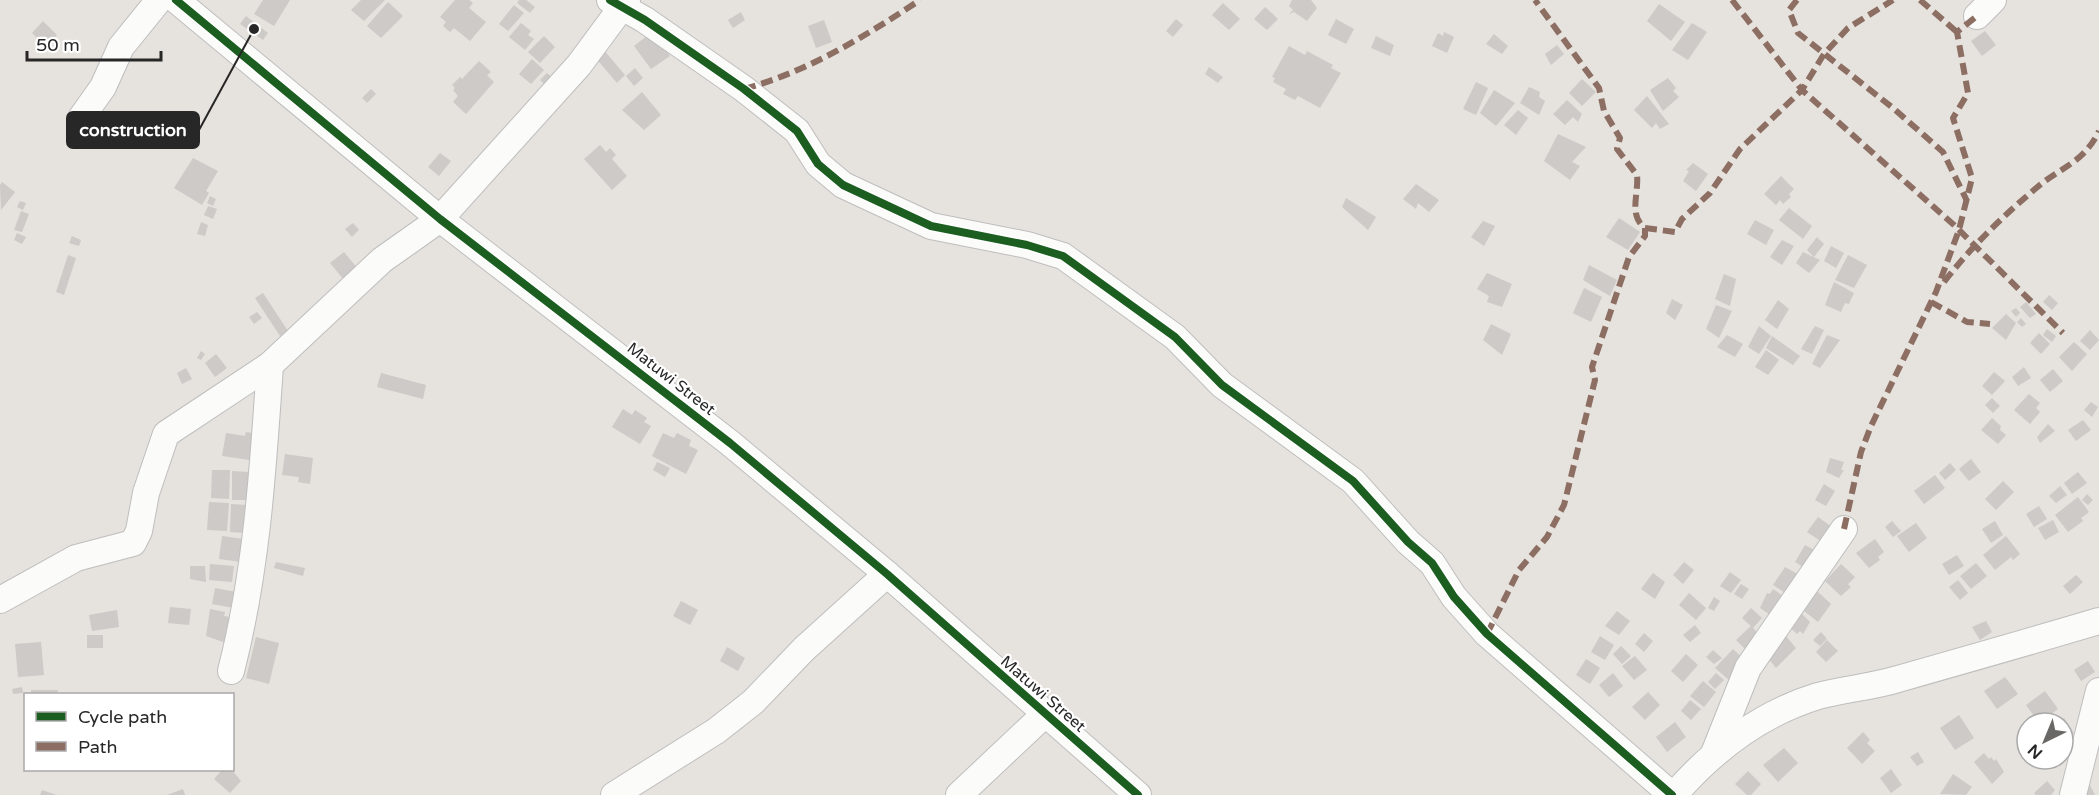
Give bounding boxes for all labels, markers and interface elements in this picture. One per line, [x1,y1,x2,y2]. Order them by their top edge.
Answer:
scale bar [27,24,160,62]
text: 50 m [36,34,80,56]
callout: construction [67,112,199,148]
text: construction [79,119,187,141]
street label: Matuwi Street [623,338,719,420]
street label: Matuwi Street [996,651,1090,737]
legend [24,693,234,771]
text: Cycle path [78,706,167,728]
north arrow [2015,711,2075,771]
text: Path [78,736,117,758]
text: N [2024,740,2047,763]

